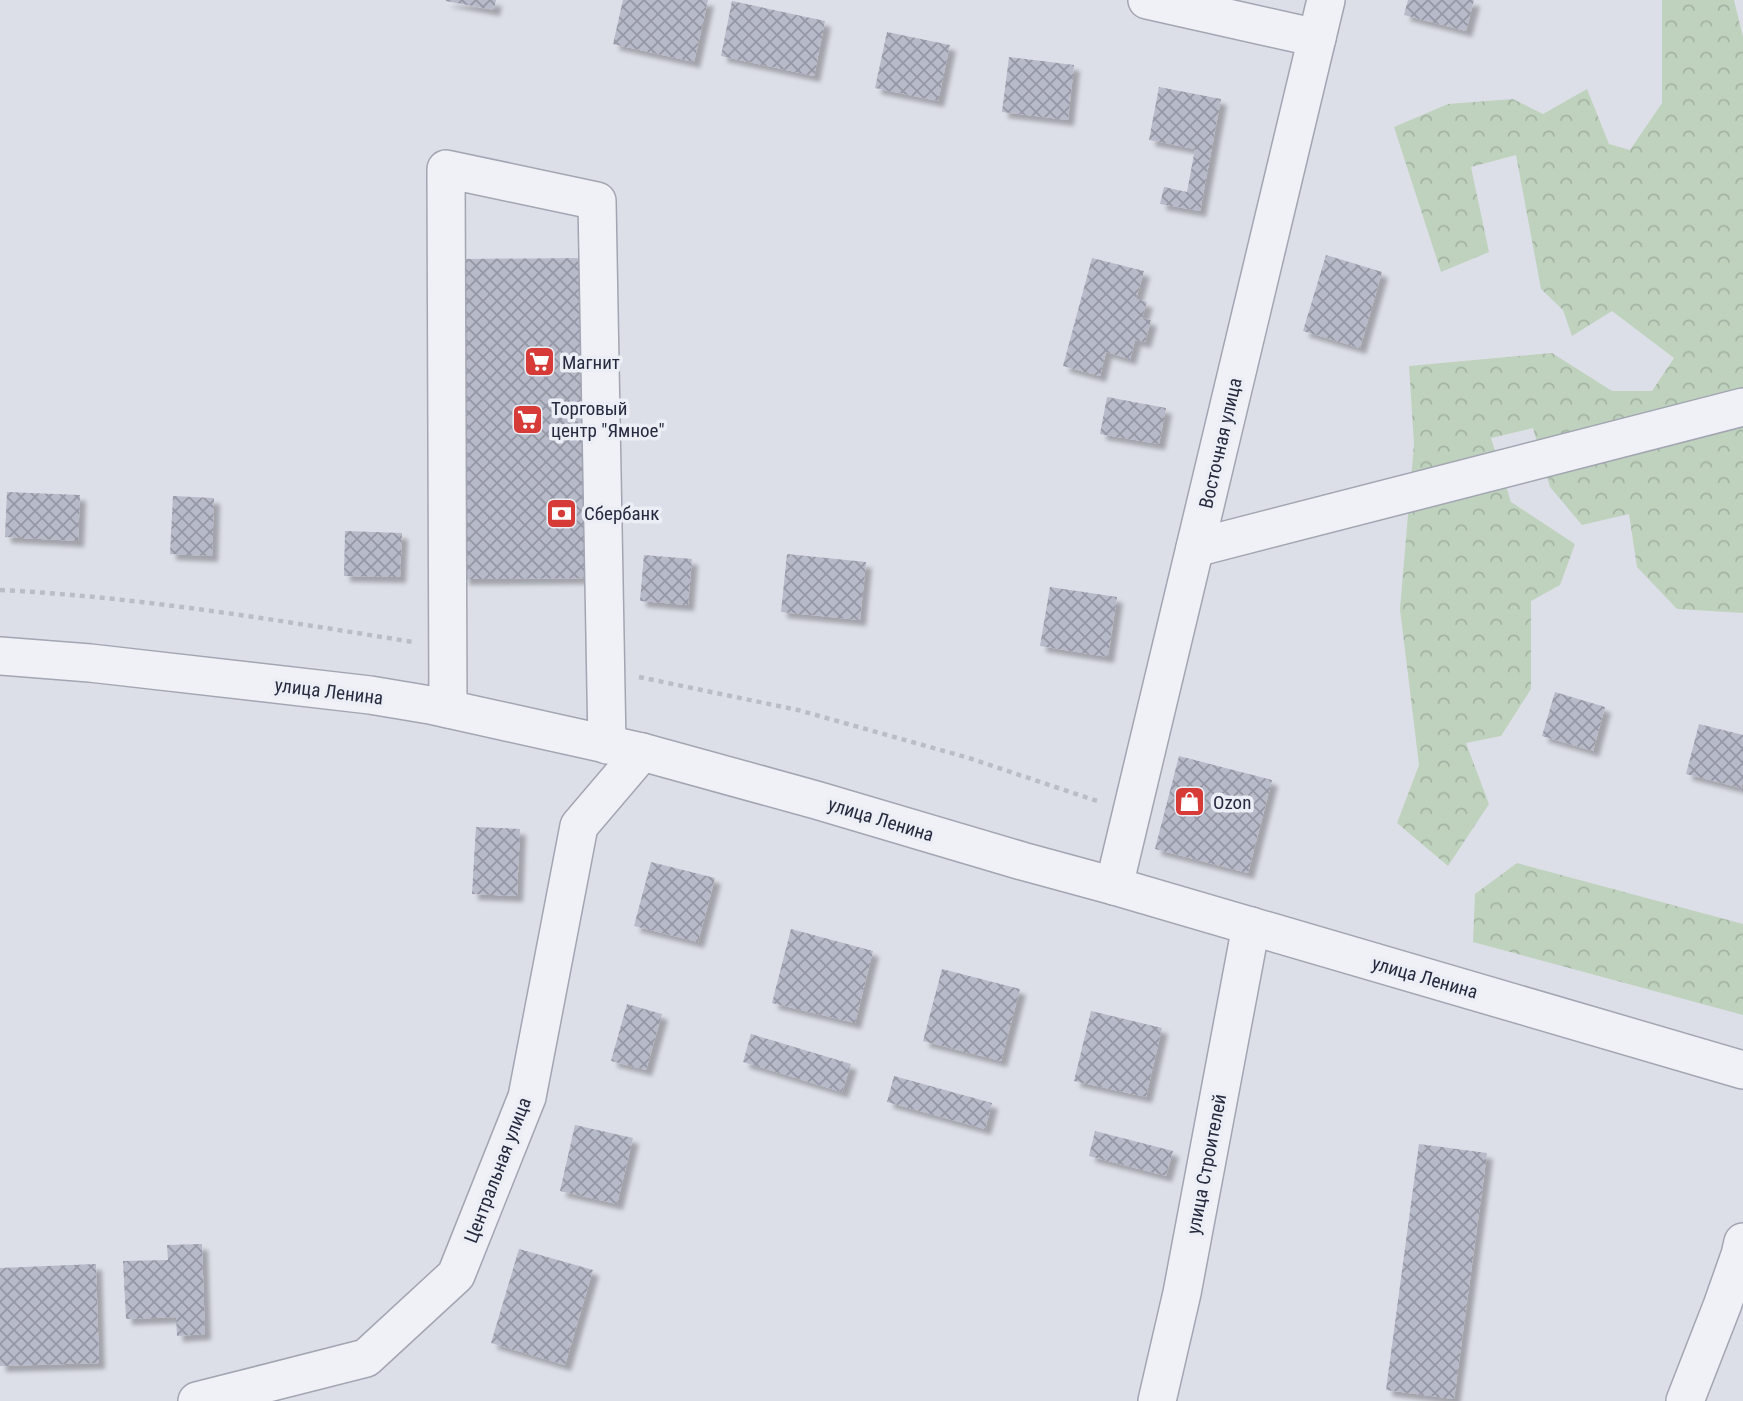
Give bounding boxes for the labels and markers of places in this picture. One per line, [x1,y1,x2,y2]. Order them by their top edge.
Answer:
supermarket icon: Магнит [522,345,556,379]
place label: Магнит [562,351,620,374]
place label: Торговый центр "Ямное" [551,397,664,442]
supermarket icon: Торговый центр "Ямное" [511,402,545,436]
bank icon: Сбербанк [544,496,578,530]
place label: Сбербанк [584,502,659,525]
shop icon: Ozon [1173,785,1207,819]
place label: Ozon [1213,791,1251,814]

